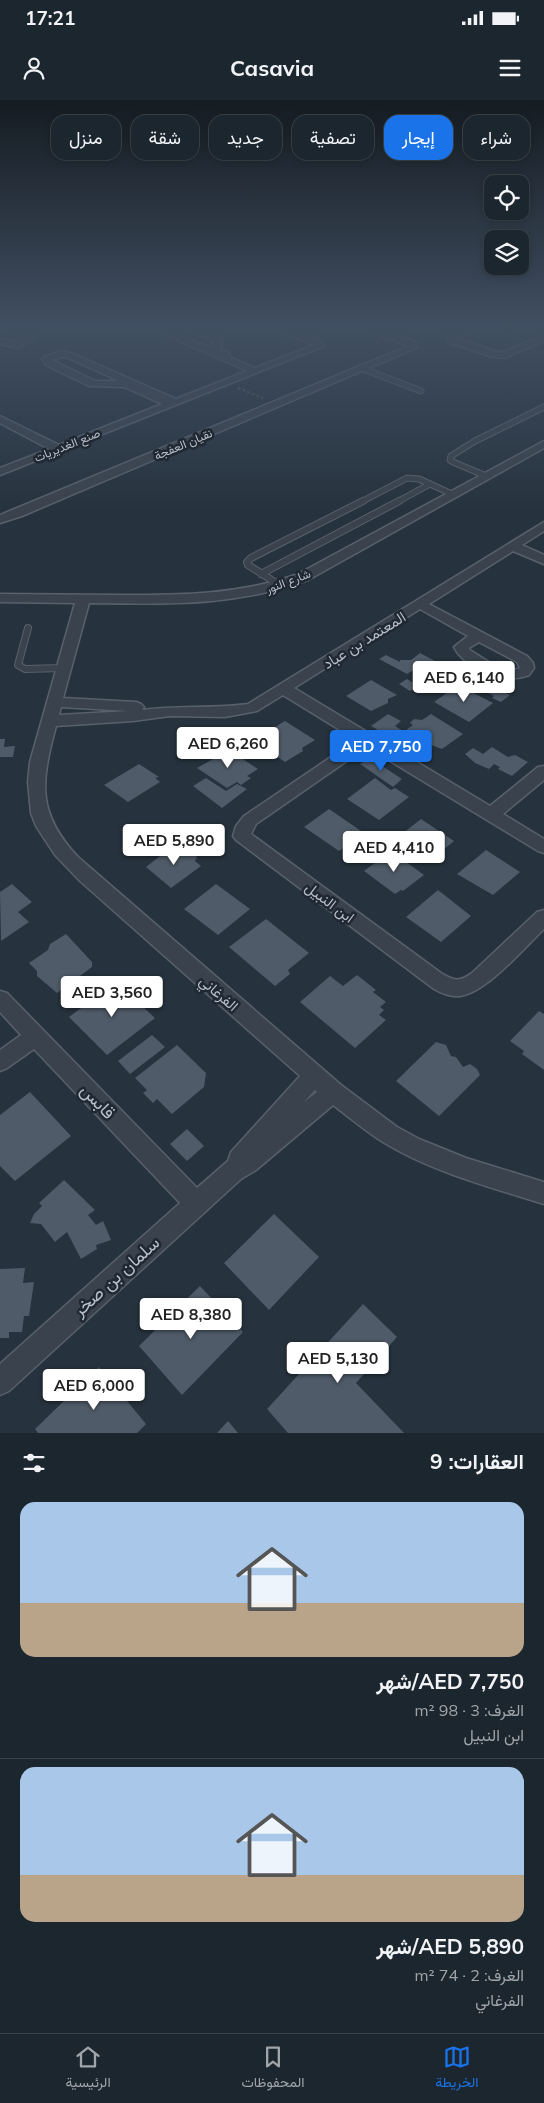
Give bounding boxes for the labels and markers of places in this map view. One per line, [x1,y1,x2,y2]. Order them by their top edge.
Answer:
pin: AED 6,140 [407,660,521,703]
pin: AED 6,260 [171,726,285,769]
pin: AED 7,750 [324,730,438,772]
pin: AED 5,890 [117,824,231,866]
pin: AED 4,410 [337,830,451,873]
pin: AED 3,560 [55,976,169,1018]
pin: AED 8,380 [134,1298,248,1340]
pin: AED 5,130 [281,1342,395,1384]
pin: AED 6,000 [37,1368,151,1411]

